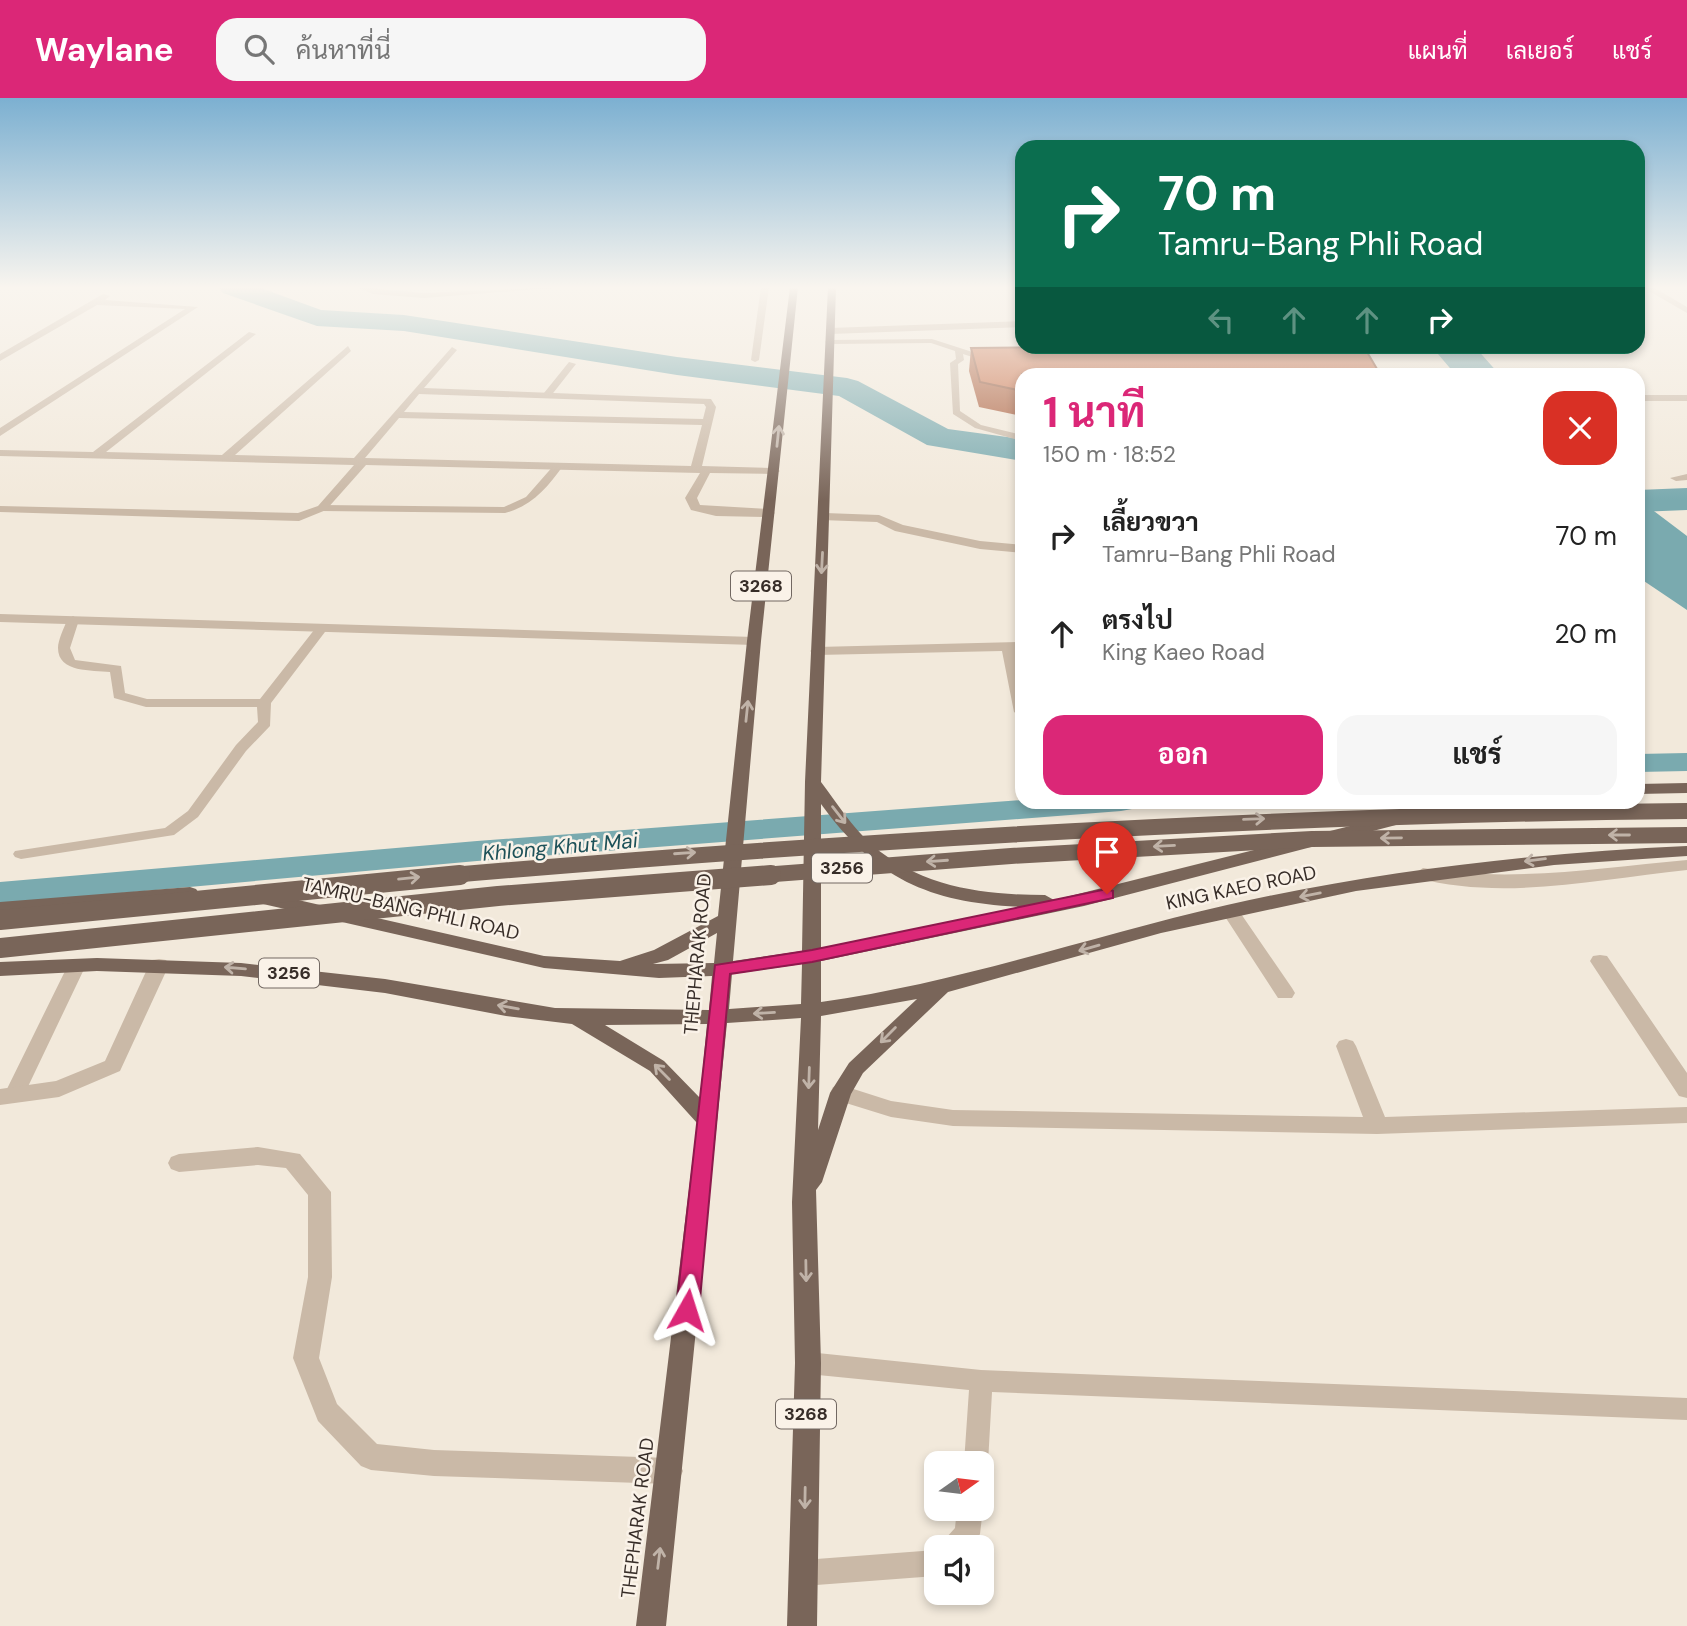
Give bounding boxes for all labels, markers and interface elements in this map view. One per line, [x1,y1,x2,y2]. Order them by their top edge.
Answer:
search box [216,18,706,81]
text: Waylane [35,28,174,71]
icon: search [240,30,278,68]
text: ค้นหาที่นี่ [296,33,391,67]
text: แผนที่ [1408,35,1468,66]
text: เลเยอร์ [1506,35,1574,66]
text: แชร์ [1612,35,1652,66]
text: 70 m [1158,161,1276,225]
icon: right [1043,168,1134,259]
text: Tamru-Bang Phli Road [1158,223,1483,265]
icon: left [1202,301,1240,339]
icon: ahead [1275,301,1313,339]
icon: ahead [1348,301,1386,339]
icon: right [1421,301,1459,339]
text: 1 นาที [1043,385,1145,440]
button: close [1543,391,1617,465]
one-way arrow [772,425,785,448]
text: 150 m · 18:52 [1043,439,1176,469]
text: เลี้ยวขวา [1102,505,1199,539]
icon: right [1043,517,1081,555]
text: 70 m [1556,519,1617,553]
text: Tamru-Bang Phli Road [1102,539,1336,569]
one-way arrow [816,551,829,574]
road number: 3268 [731,572,791,600]
text: ตรงไป [1102,603,1173,637]
icon: ahead [1043,615,1081,653]
text: 20 m [1554,617,1617,651]
text: King Kaeo Road [1102,637,1265,667]
one-way arrow [741,700,754,723]
button: ออก [1043,715,1323,795]
button: แชร์ [1337,715,1617,795]
one-way arrow [832,805,847,823]
one-way arrow [1242,813,1265,826]
pin [1077,822,1137,894]
water label: Khlong Khut Mai [481,826,640,868]
one-way arrow [1608,828,1631,842]
one-way arrow [1380,831,1403,845]
icon: arrive [1088,833,1126,871]
one-way arrow [1153,840,1176,853]
one-way arrow [673,846,695,859]
one-way arrow [1524,853,1547,866]
road number: 3256 [812,854,872,882]
one-way arrow [926,855,949,868]
street label: KING KAEO ROAD [1164,859,1319,916]
street label: TAMRU-BANG PHLI ROAD [300,871,522,946]
one-way arrow [397,871,420,884]
street label: THEPHARAK ROAD [678,872,717,1036]
one-way arrow [1299,888,1322,902]
one-way arrow [1078,942,1100,955]
road number: 3256 [259,958,319,988]
one-way arrow [224,961,247,974]
one-way arrow [497,1000,520,1013]
one-way arrow [753,1006,776,1019]
one-way arrow [880,1026,897,1043]
one-way arrow [653,1063,670,1080]
one-way arrow [802,1067,815,1090]
one-way arrow [799,1259,812,1282]
position arrow [650,1273,724,1347]
road number: 3268 [776,1400,836,1428]
street label: THEPHARAK ROAD [615,1436,660,1600]
north arrow [924,1451,994,1521]
map controls [924,1451,994,1605]
one-way arrow [798,1486,812,1509]
button: sound [924,1535,994,1605]
one-way arrow [652,1547,665,1570]

